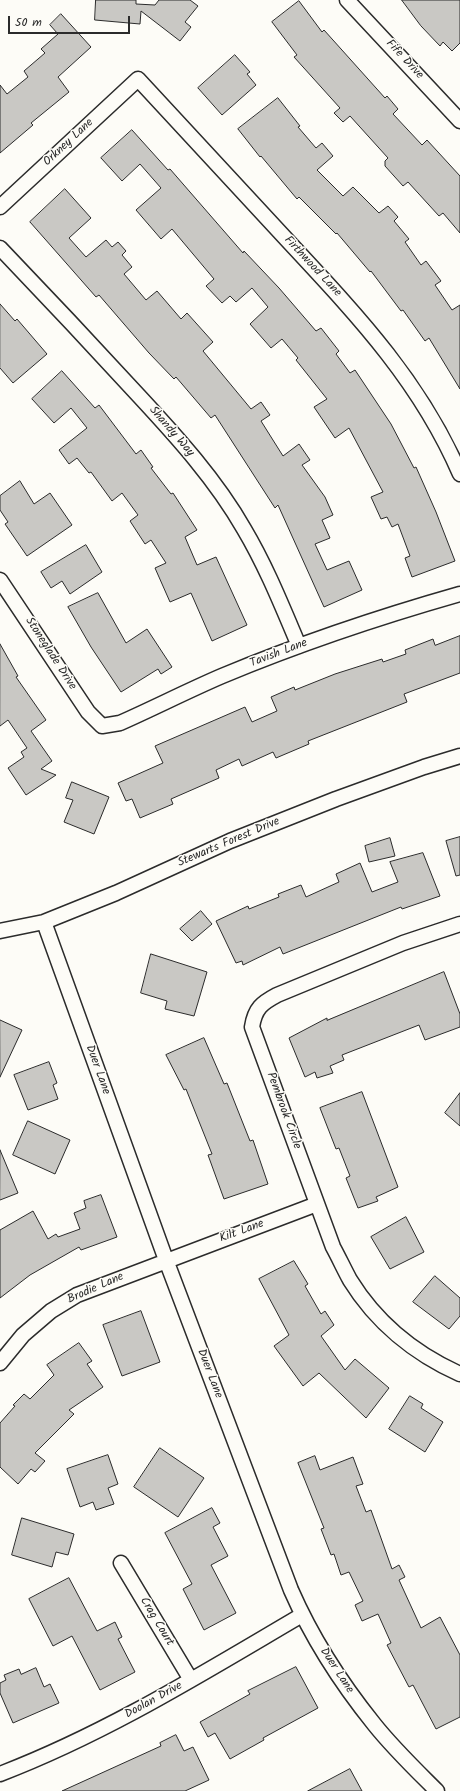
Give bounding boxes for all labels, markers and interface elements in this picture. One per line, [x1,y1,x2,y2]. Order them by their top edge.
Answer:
scale bar [10,8,132,34]
text: 50 m [15,13,42,32]
street label: Fife Drive [382,37,426,83]
street label: Orkney Lane [41,116,97,170]
street label: Firthwood Lane [280,234,344,300]
street label: Shandy Way [145,404,197,460]
street label: Stoneglade Drive [21,615,79,693]
street label: Tavish Lane [248,636,310,672]
street label: Stewarts Forest Drive [176,815,282,871]
street label: Duer Lane [81,1043,113,1097]
street label: Pembrook Circle [262,1071,304,1151]
street label: Kilt Lane [218,1217,266,1247]
street label: Brodie Lane [66,1270,126,1308]
street label: Duer Lane [193,1347,225,1401]
street label: Crag Court [136,1595,176,1649]
street label: Duer Lane [316,1645,356,1697]
street label: Doolan Drive [123,1679,185,1723]

